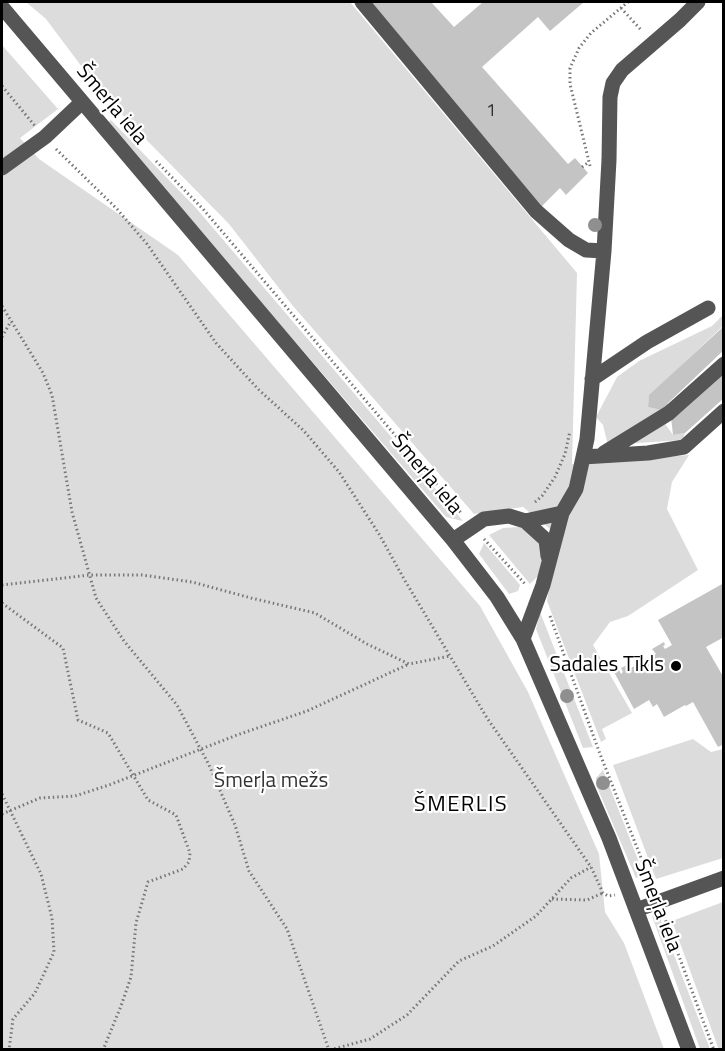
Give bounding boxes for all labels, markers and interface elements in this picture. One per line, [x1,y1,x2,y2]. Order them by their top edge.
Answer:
street label: Šmerļa iela [70,60,152,150]
house number: 1 [486,101,496,123]
street label: Šmerļa iela [385,430,467,520]
place label: Sadales Tīkls [550,653,664,679]
marker: Sadales Tīkls [669,659,683,673]
park label: Šmerļa mežs [214,769,328,795]
district label: ŠMERLIS [414,793,508,819]
street label: Šmerļa iela [628,856,686,956]

